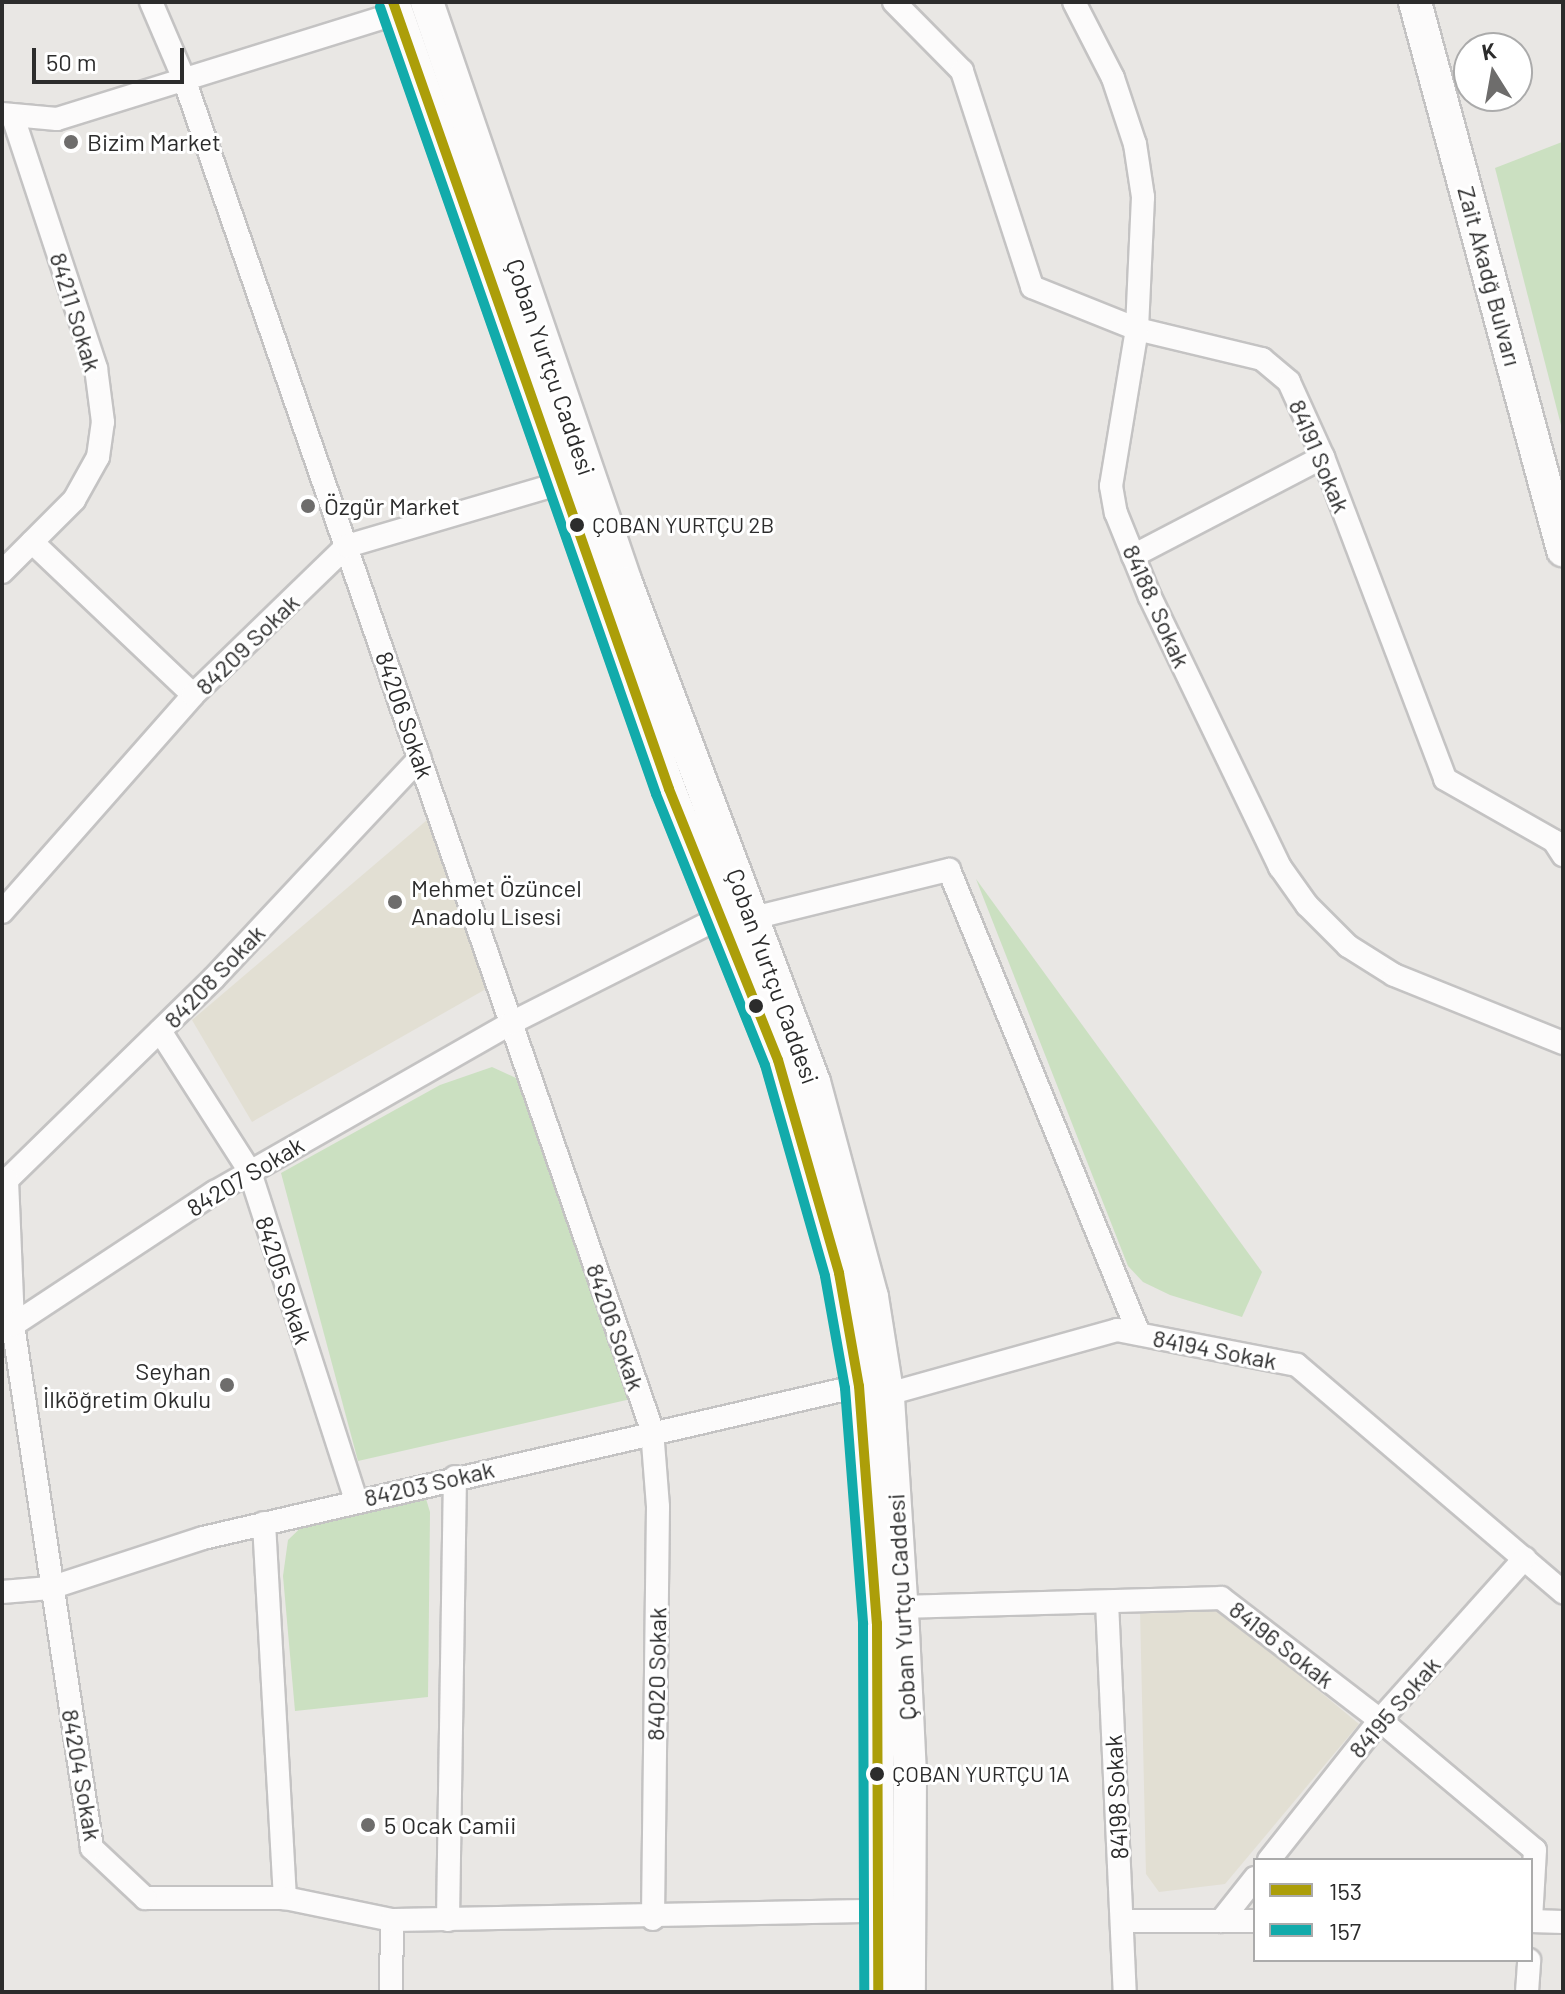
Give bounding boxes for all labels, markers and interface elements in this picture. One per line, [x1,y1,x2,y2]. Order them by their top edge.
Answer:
scale bar [36,32,188,82]
north arrow [1453,32,1533,112]
text: K [1480,36,1498,64]
text: 50 m [46,47,97,76]
place label: Bizim Market [87,128,221,156]
marker: Bizim Market [62,133,80,151]
street label: Zait Akadğ Bulvarı [1452,183,1528,369]
street label: 84211 Sokak [44,249,108,375]
street label: Çoban Yurtçu Caddesi [500,255,602,479]
street label: 84191 Sokak [1283,395,1357,517]
place label: Özgür Market [324,492,460,520]
marker: Özgür Market [299,497,317,515]
place label: ÇOBAN YURTÇU 2B [592,512,774,538]
marker: ÇOBAN YURTÇU 2B [569,517,585,533]
street label: 84188. Sokak [1117,540,1197,672]
street label: 84209 Sokak [189,588,305,700]
street label: 84206 Sokak [370,648,440,782]
street label: Çoban Yurtçu Caddesi [721,864,825,1088]
place label: Mehmet Özüncel Anadolu Lisesi [411,874,582,930]
marker: Mehmet Özüncel Anadolu Lisesi [386,893,404,911]
street label: 84208 Sokak [158,918,270,1034]
unlabelled marker [748,998,764,1014]
street label: 84207 Sokak [181,1130,309,1222]
street label: 84205 Sokak [250,1213,318,1347]
street label: 84206 Sokak [581,1260,651,1394]
street label: 84194 Sokak [1151,1323,1279,1375]
place label: Seyhan İlköğretim Okulu [43,1357,211,1413]
marker: Seyhan İlköğretim Okulu [218,1376,236,1394]
street label: 84203 Sokak [361,1454,497,1512]
street label: Çoban Yurtçu Caddesi [881,1493,921,1721]
street label: 84196 Sokak [1224,1594,1340,1694]
street label: 84020 Sokak [640,1607,672,1741]
street label: 84195 Sokak [1342,1650,1446,1764]
street label: 84204 Sokak [56,1707,108,1843]
street label: 84198 Sokak [1098,1734,1134,1860]
place label: ÇOBAN YURTÇU 1A [892,1761,1070,1787]
marker: ÇOBAN YURTÇU 1A [869,1766,885,1782]
place label: 5 Ocak Camii [384,1811,516,1839]
marker: 5 Ocak Camii [359,1816,377,1834]
legend [1253,1858,1533,1962]
text: 153 [1329,1876,1362,1905]
text: 157 [1329,1916,1361,1945]

